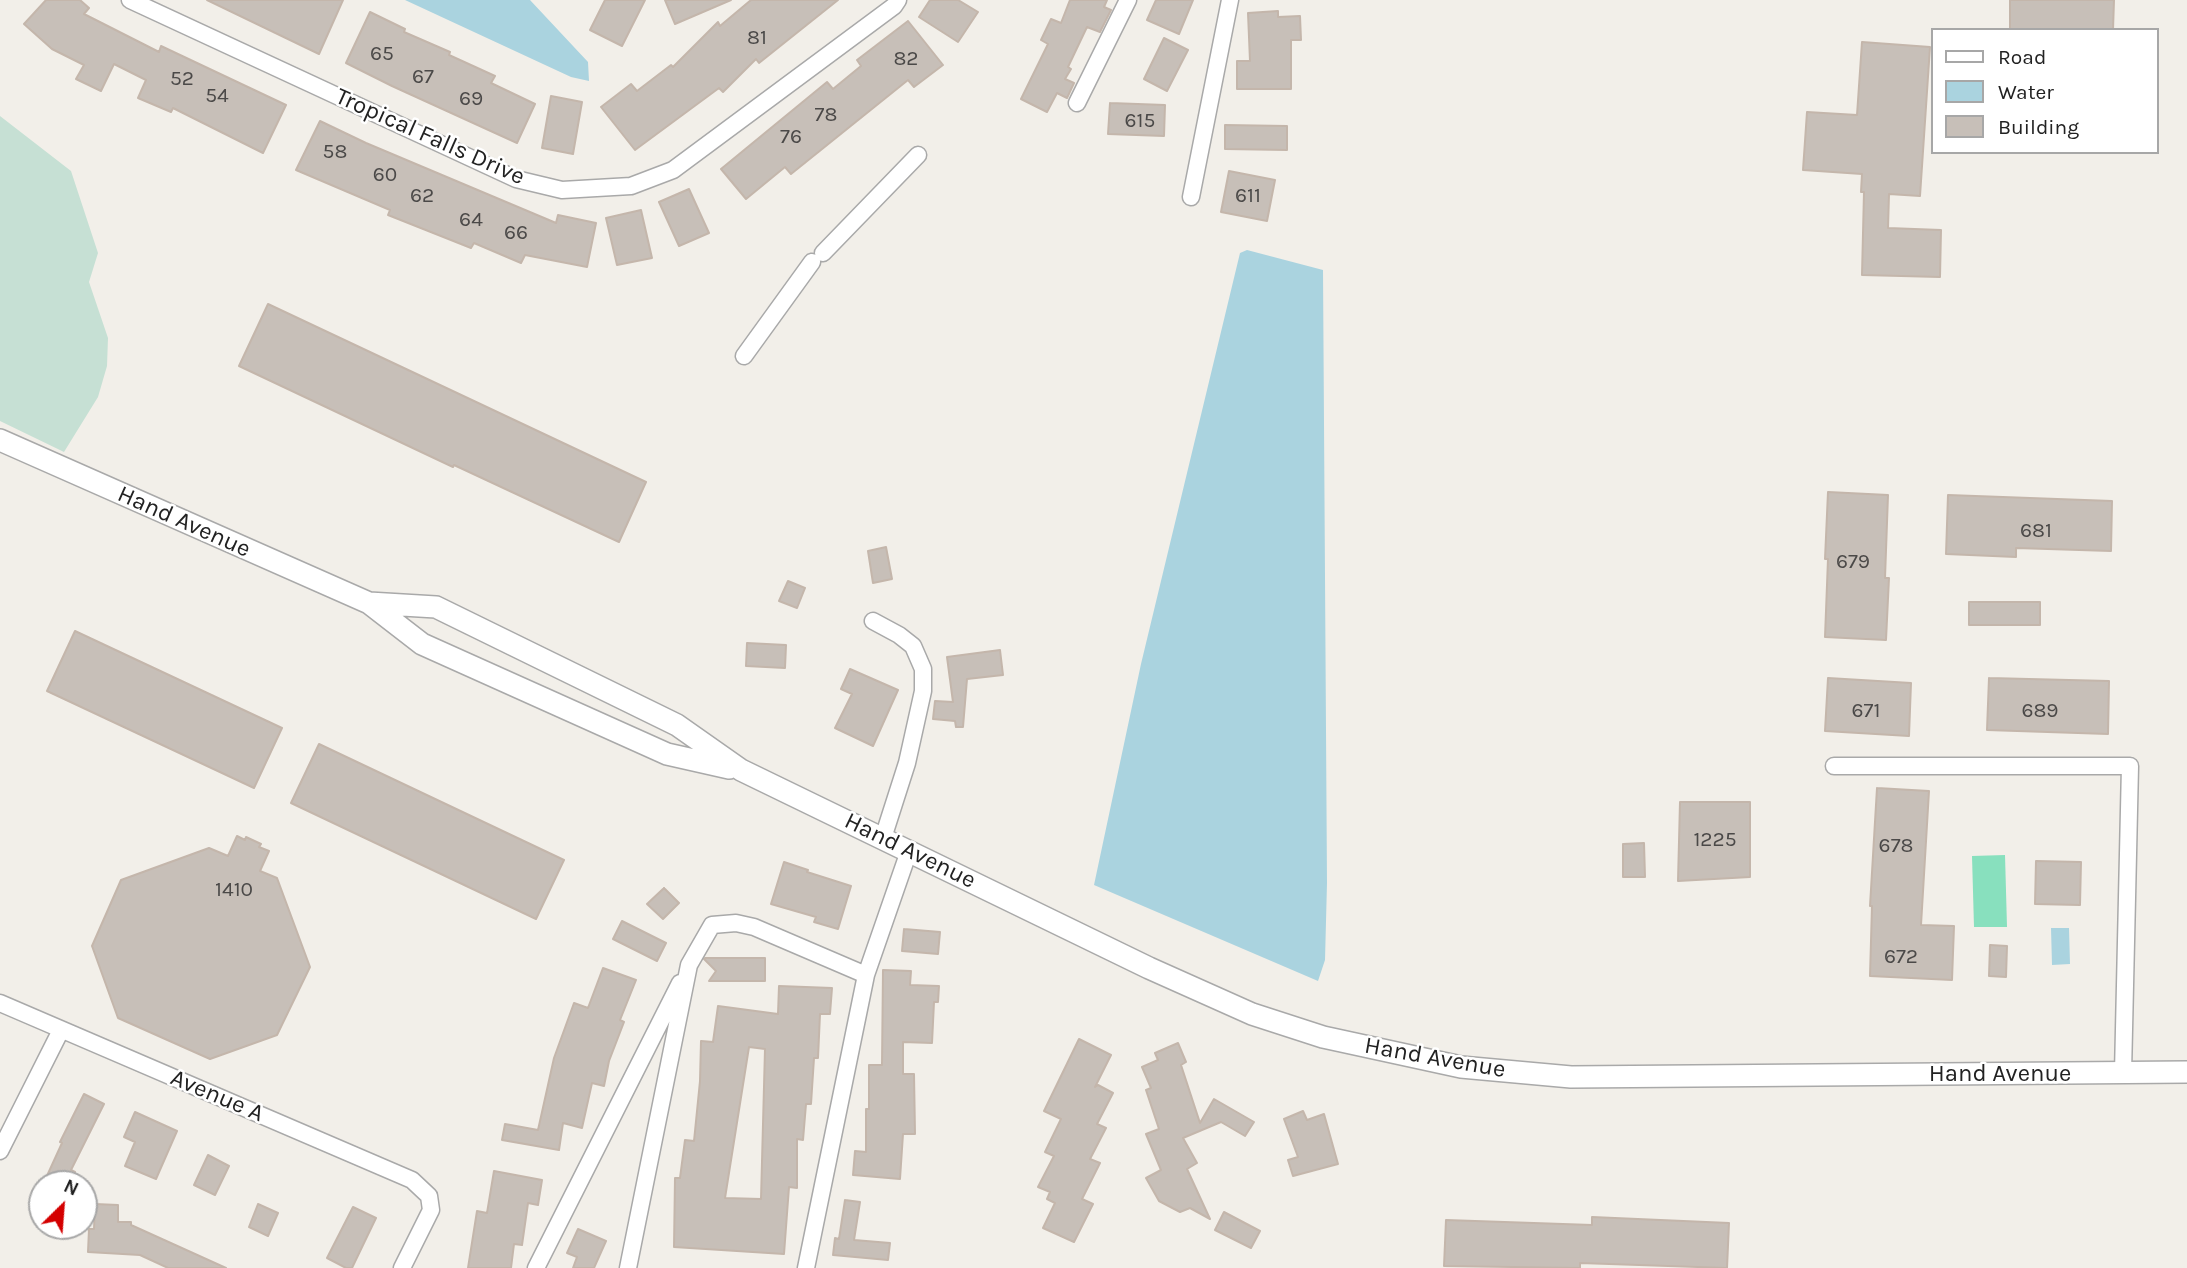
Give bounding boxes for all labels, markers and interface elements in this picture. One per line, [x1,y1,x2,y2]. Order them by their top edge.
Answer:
house number: 81 [747,25,767,51]
legend [1932,28,2159,154]
house number: 65 [370,41,394,67]
text: Road [1998,45,2046,69]
house number: 82 [893,46,919,72]
house number: 67 [412,64,434,90]
house number: 52 [170,66,194,92]
text: Water [1998,80,2054,104]
street label: Tropical Falls Drive [331,82,529,192]
house number: 54 [205,83,229,109]
house number: 69 [459,86,483,112]
house number: 78 [815,102,837,128]
house number: 615 [1125,108,1155,134]
text: Building [1998,115,2079,139]
house number: 76 [780,124,802,150]
house number: 58 [323,139,347,165]
house number: 60 [373,162,397,188]
house number: 62 [410,183,434,209]
house number: 611 [1235,183,1261,209]
house number: 64 [459,207,483,233]
house number: 66 [504,220,528,246]
street label: Hand Avenue [113,480,255,564]
house number: 681 [2020,518,2052,544]
house number: 679 [1836,549,1870,575]
house number: 671 [1852,698,1880,724]
house number: 689 [2021,698,2059,724]
street label: Hand Avenue [840,807,980,895]
house number: 1225 [1693,827,1737,853]
house number: 678 [1879,833,1913,859]
house number: 1410 [215,877,253,903]
house number: 672 [1884,944,1918,970]
street label: Hand Avenue [1362,1031,1508,1085]
street label: Hand Avenue [1929,1060,2071,1088]
street label: Avenue A [166,1064,268,1128]
north arrow [28,1170,98,1240]
text: N [60,1175,82,1201]

